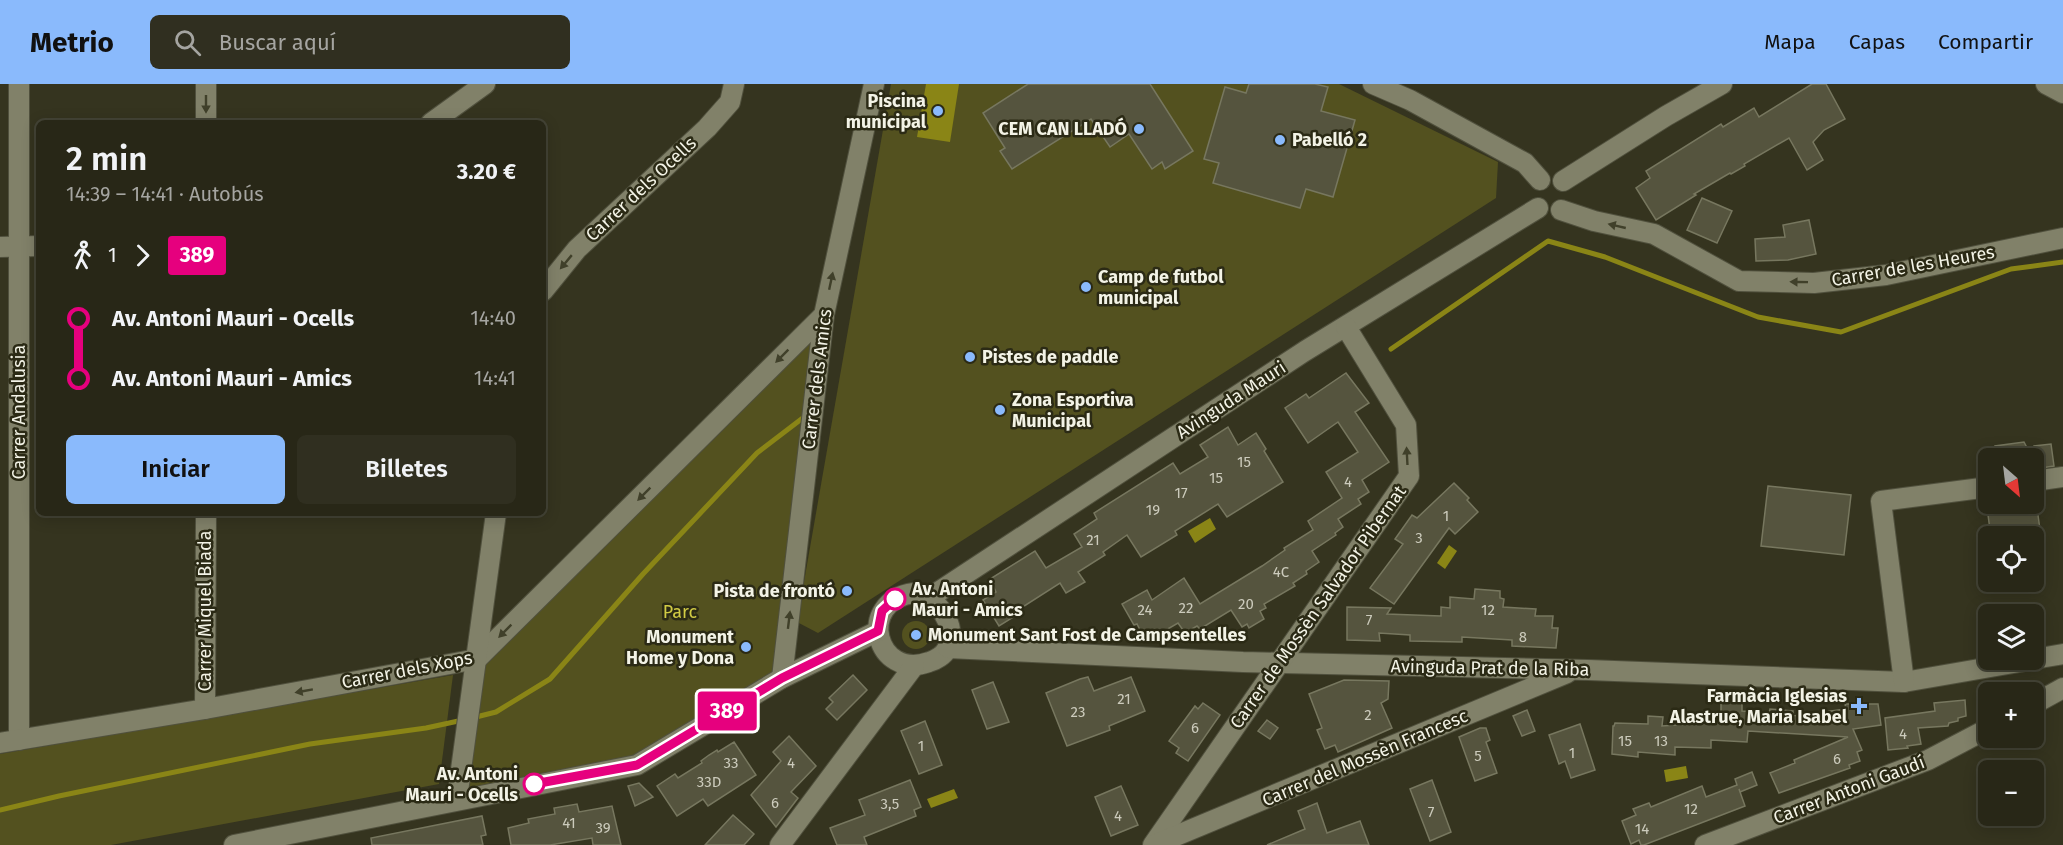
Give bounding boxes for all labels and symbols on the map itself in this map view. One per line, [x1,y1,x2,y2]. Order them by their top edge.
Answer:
place label: Piscina municipal [846,90,927,133]
one-way arrow [201,94,211,113]
marker: Piscina municipal [931,104,945,118]
place label: CEM CAN LLADÓ [998,117,1127,140]
marker: CEM CAN LLADÓ [1132,122,1146,136]
place label: Pabelló 2 [1292,129,1367,151]
street label: Carrer dels Ocells [581,132,701,246]
marker: Pabelló 2 [1273,133,1287,147]
one-way arrow [1607,220,1626,230]
street label: Carrer de les Heures [1830,241,1996,291]
one-way arrow [560,254,573,269]
place label: Camp de futbol municipal [1098,266,1224,309]
one-way arrow [827,272,837,290]
one-way arrow [1789,278,1808,287]
marker: Camp de futbol municipal [1079,280,1093,294]
street label: Carrer dels Amics [797,307,837,451]
street label: Carrer Andalusia [8,345,30,479]
place label: Pistes de paddle [982,346,1118,368]
one-way arrow [776,349,790,363]
marker: Pistes de paddle [963,350,977,364]
street label: Avinguda Mauri [1172,356,1290,444]
place label: Zona Esportiva Municipal [1012,389,1134,432]
marker: Zona Esportiva Municipal [993,403,1007,417]
one-way arrow [1403,446,1412,465]
north arrow [1978,448,2044,514]
house number: 15 [1237,453,1251,471]
house number: 15 [1209,469,1223,487]
house number: 4 [1344,473,1352,491]
street label: Carrer de Mossèn Salvador Pibernat [1225,481,1411,733]
house number: 17 [1174,484,1188,502]
one-way arrow [637,486,651,500]
house number: 19 [1146,501,1160,519]
house number: 1 [1443,507,1449,525]
house number: 3 [1415,529,1423,547]
street label: Carrer Miquel Biada [194,530,216,692]
house number: 21 [1086,531,1100,549]
house number: 4C [1273,563,1290,581]
place label: Av. Antoni Mauri - Amics [911,578,1023,621]
place label: Pista de frontó [713,580,835,602]
marker: Pista de frontó [840,584,854,598]
marker: Av. Antoni Mauri - Amics [884,588,906,610]
house number: 20 [1238,595,1254,613]
house number: 22 [1179,599,1193,617]
park label: Parc [663,601,698,623]
house number: 24 [1137,601,1153,619]
house number: 12 [1481,601,1495,619]
one-way arrow [784,611,794,630]
house number: 7 [1366,611,1373,629]
one-way arrow [498,624,513,638]
place label: Monument Sant Fost de Campsentelles [928,624,1247,646]
place label: Monument Home y Dona [626,626,735,669]
marker: Monument Sant Fost de Campsentelles [909,628,923,642]
house number: 8 [1519,628,1527,646]
marker: Monument Home y Dona [739,640,753,654]
street label: Carrer dels Xops [340,647,474,693]
street label: Avinguda Prat de la Riba [1391,655,1589,681]
place label: Farmàcia Iglesias Alastrue, Maria Isabel [1669,685,1848,728]
one-way arrow [294,686,313,695]
house number: 21 [1117,690,1131,708]
line badge: 389 [692,692,762,730]
marker: Farmàcia Iglesias Alastrue, Maria Isabel [1852,699,1866,713]
house number: 23 [1071,703,1085,721]
street label: Carrer del Mossèn Francesc [1259,704,1472,811]
house number: 2 [1364,706,1372,724]
house number: 6 [1191,719,1199,737]
house number: 4 [1899,725,1907,743]
house number: 15 [1618,732,1632,750]
house number: 13 [1654,732,1668,750]
house number: 1 [918,737,924,755]
house number: 1 [1569,744,1575,762]
house number: 5 [1474,747,1482,765]
house number: 6 [1833,750,1841,768]
street label: Carrer Antoni Gaudí [1770,751,1928,829]
house number: 33 [724,754,738,772]
house number: 4 [787,754,795,772]
place label: Av. Antoni Mauri - Ocells [406,763,518,806]
marker: Av. Antoni Mauri - Ocells [523,773,545,795]
house number: 33D [697,773,721,791]
house number: 6 [771,794,779,812]
house number: 3,5 [881,795,899,813]
house number: 12 [1684,800,1698,818]
house number: 7 [1428,803,1435,821]
house number: 4 [1114,807,1122,825]
house number: 41 [562,814,576,832]
house number: 39 [595,819,611,837]
house number: 14 [1635,820,1649,838]

